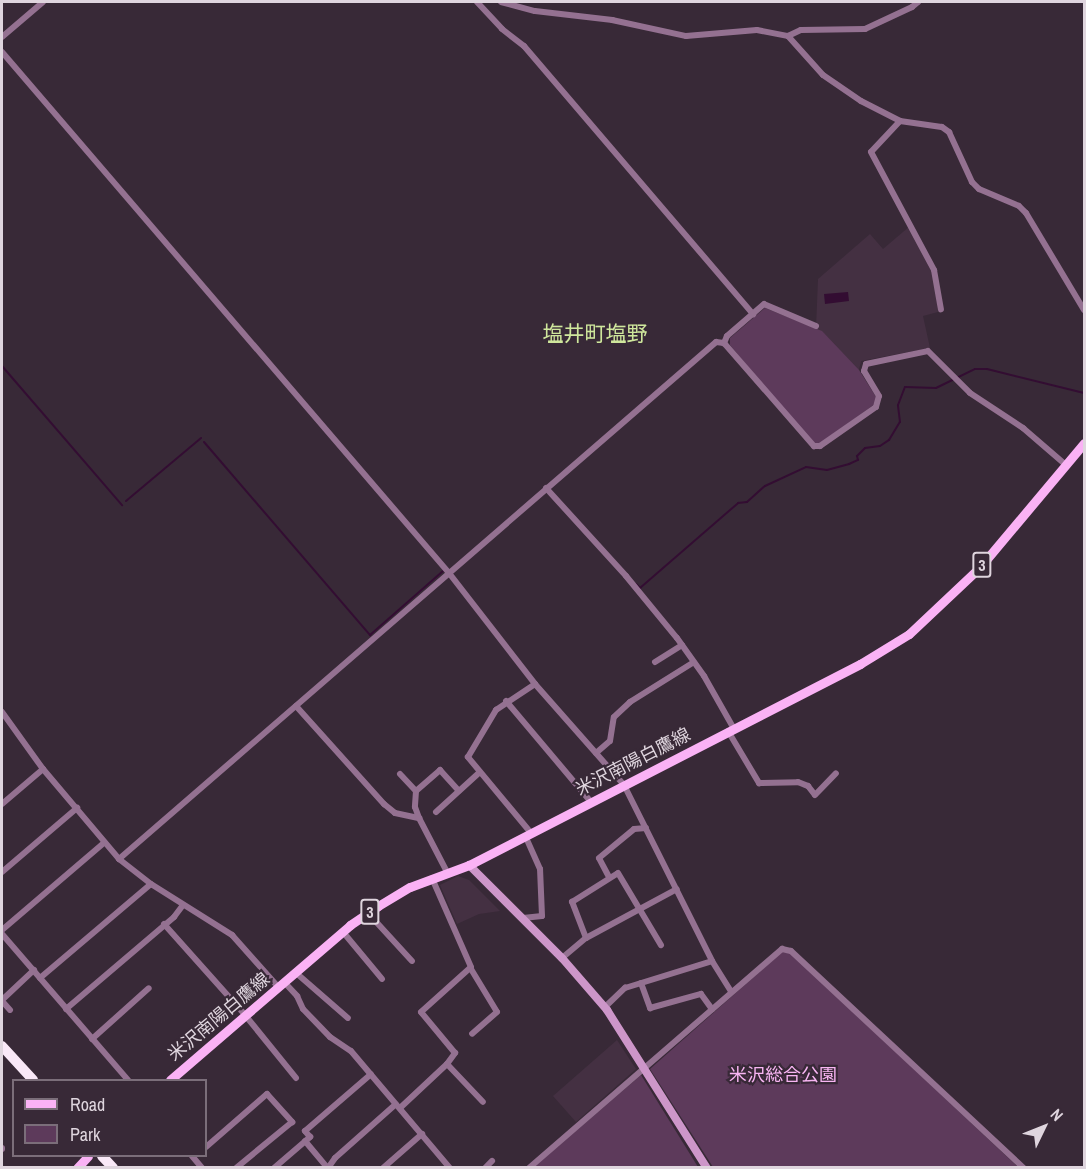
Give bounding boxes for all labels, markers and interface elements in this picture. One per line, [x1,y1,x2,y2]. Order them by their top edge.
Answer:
district label: 塩井町塩野 [543,321,647,347]
road number: 3 [972,552,992,578]
street label: 米沢南陽白鷹線 [572,724,694,800]
road number: 3 [360,899,380,925]
street label: 米沢南陽白鷹線 [164,968,274,1066]
park label: 米沢総合公園 [729,1064,837,1086]
legend [12,1079,207,1157]
text: Road [70,1092,105,1117]
north arrow [1014,1097,1074,1157]
text: N [1046,1104,1068,1126]
text: Park [70,1122,100,1147]

